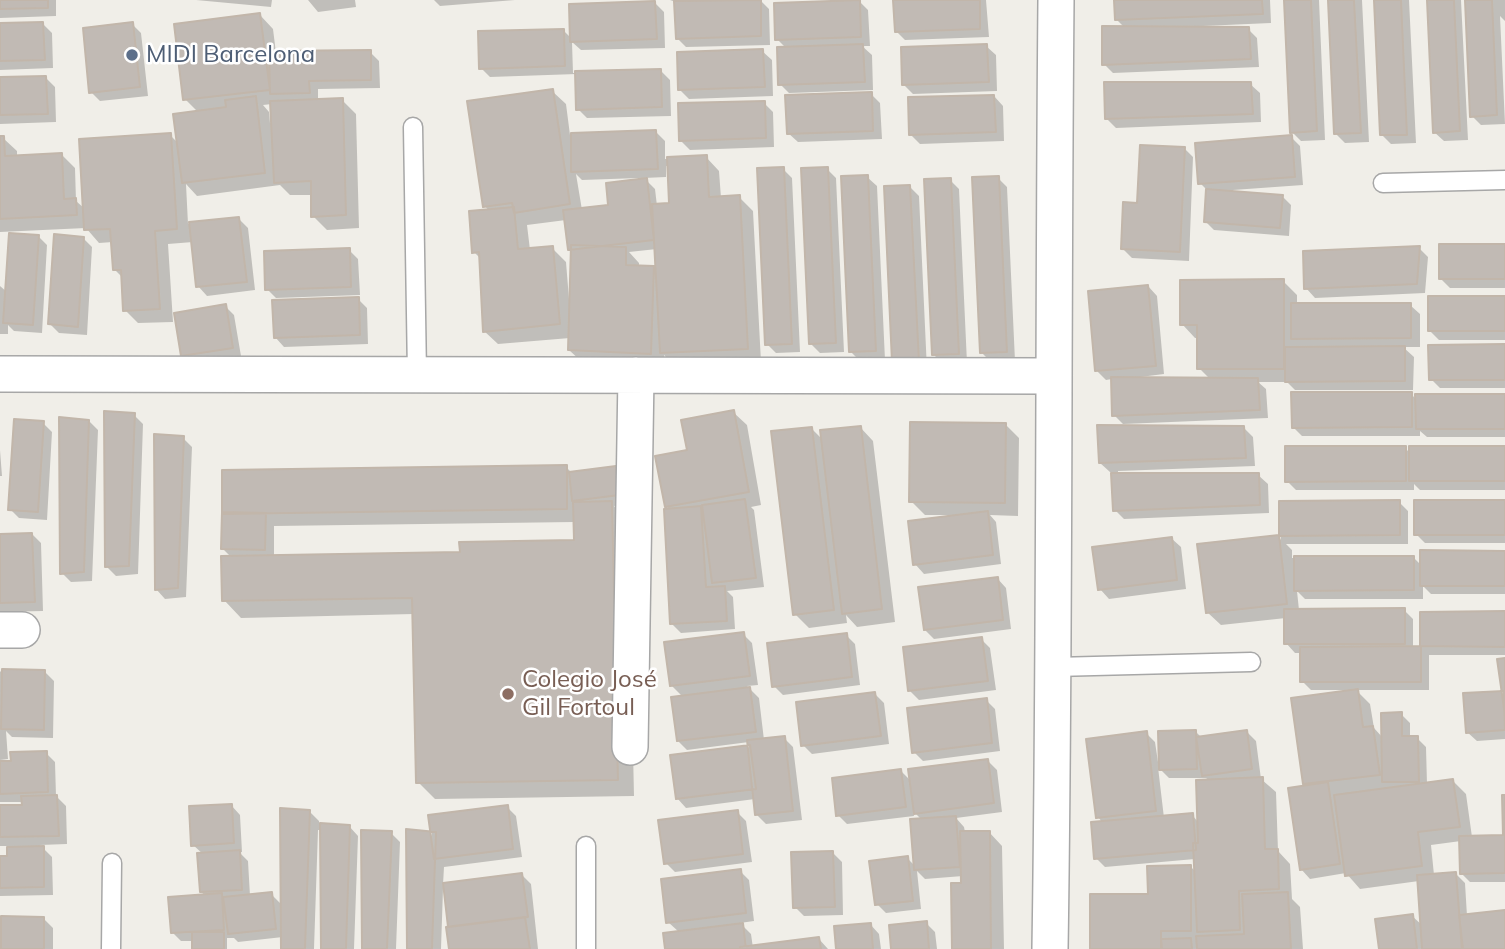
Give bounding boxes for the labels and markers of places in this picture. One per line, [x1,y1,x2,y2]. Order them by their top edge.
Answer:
place label: MIDI Barcelona [146,41,315,69]
marker: MIDI Barcelona [124,47,140,63]
place label: Colegio José Gil Fortoul [522,666,657,722]
marker: Colegio José Gil Fortoul [500,686,516,702]

